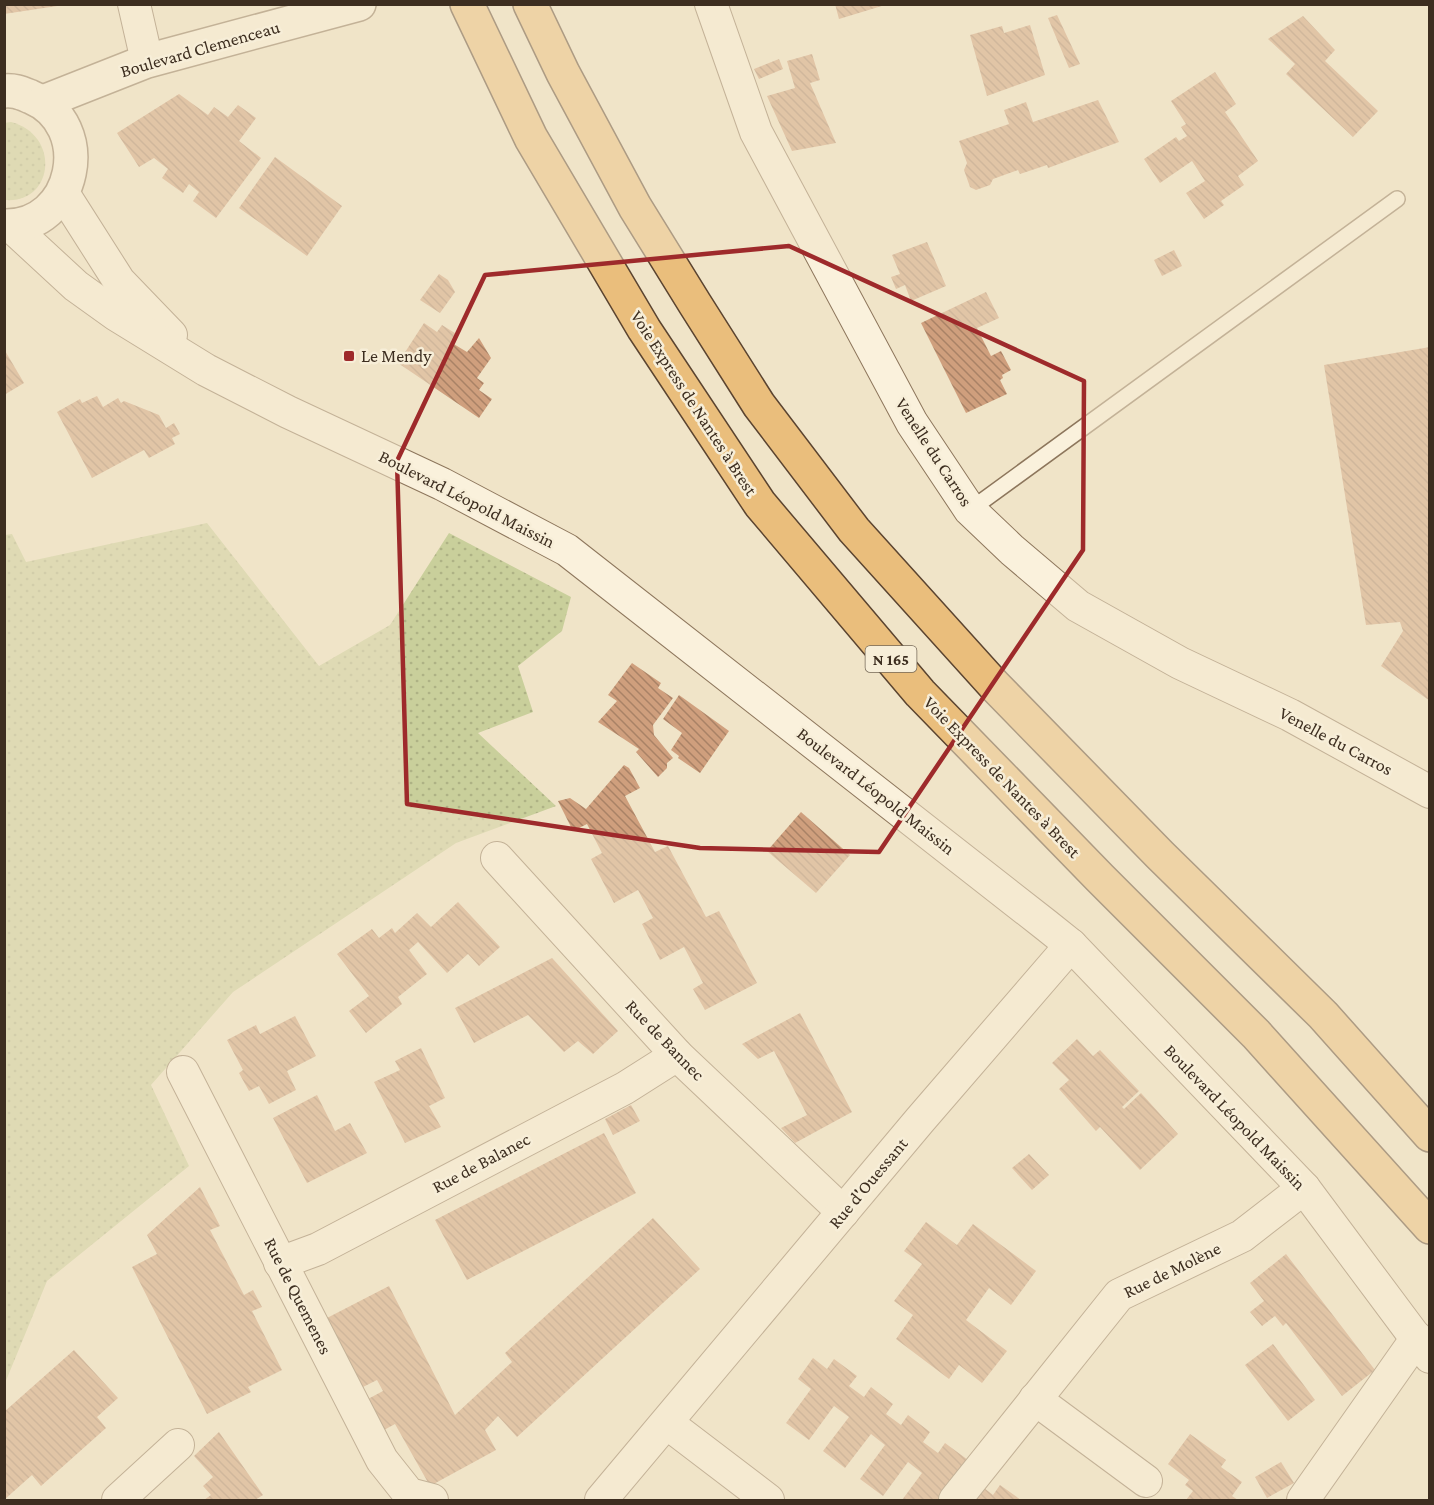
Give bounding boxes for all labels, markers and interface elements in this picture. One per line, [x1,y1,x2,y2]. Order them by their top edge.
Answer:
street label: Boulevard Clemenceau [118,17,282,81]
street label: Voie Express de Nantes à Brest [627,307,762,500]
place label: Le Mendy [361,346,432,366]
marker: Le Mendy [342,349,356,363]
street label: Venelle du Carros [891,394,977,510]
street label: Boulevard Léopold Maissin [376,446,559,552]
road number: N 165 [866,646,916,672]
street label: Voie Express de Nantes à Brest [920,692,1085,863]
street label: Venelle du Carros [1276,703,1396,779]
street label: Boulevard Léopold Maissin [793,723,959,859]
street label: Rue de Bannec [622,996,709,1085]
street label: Boulevard Léopold Maissin [1160,1040,1310,1194]
street label: Rue de Balanec [429,1129,534,1197]
street label: Rue d'Ouessant [824,1133,912,1232]
street label: Rue de Quemenes [260,1234,336,1358]
street label: Rue de Molène [1120,1238,1224,1302]

